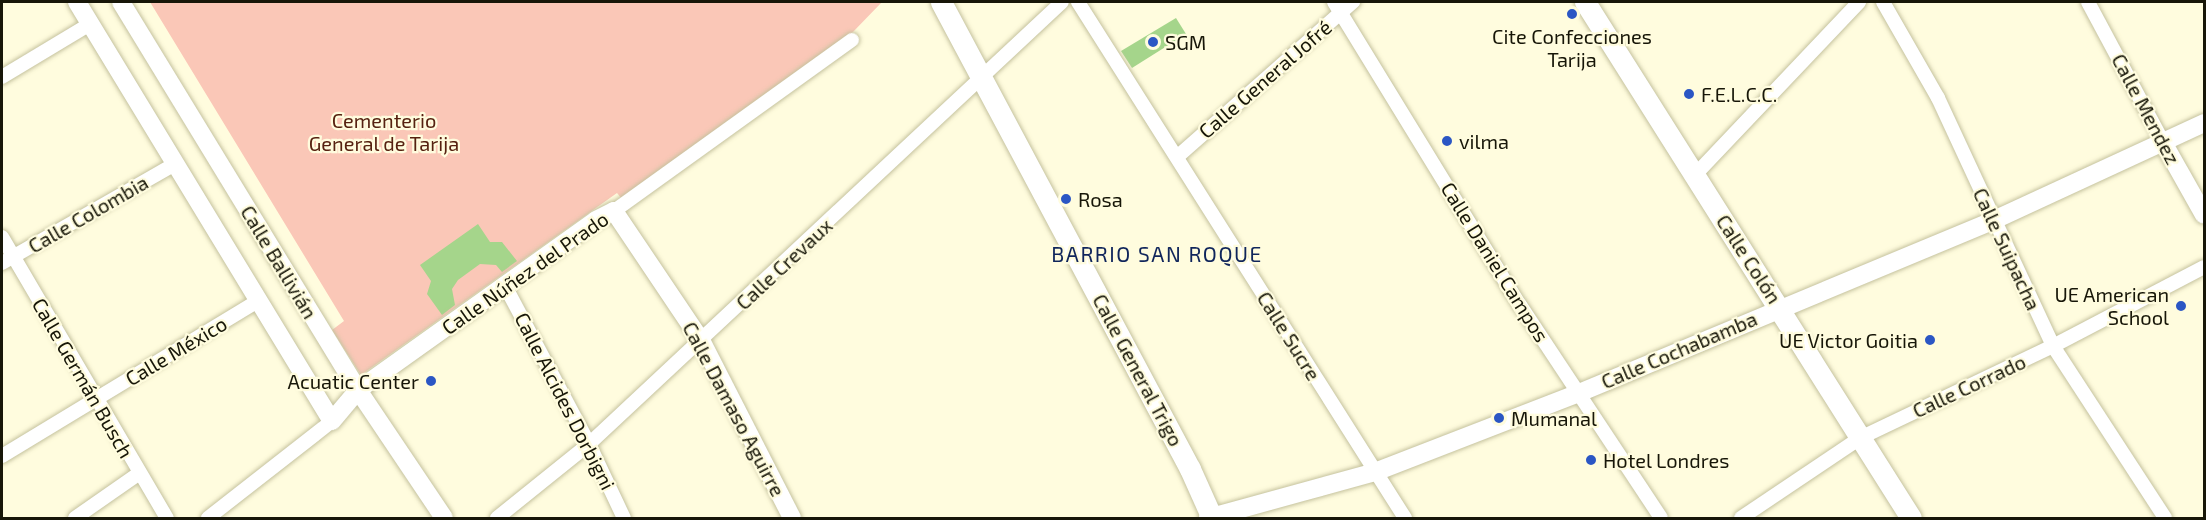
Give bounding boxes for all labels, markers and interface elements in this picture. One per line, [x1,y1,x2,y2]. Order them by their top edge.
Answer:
marker: Cite Confecciones Tarija [1565,7,1579,21]
street label: Calle General Jofré [1193,15,1337,143]
place label: Cite Confecciones Tarija [1492,24,1652,71]
place label: SGM [1165,30,1206,54]
marker: SGM [1146,35,1160,49]
street label: Calle Mendez [2107,50,2185,168]
place label: F.E.L.C.C. [1701,82,1777,106]
marker: F.E.L.C.C. [1682,87,1696,101]
park label: Cementerio General de Tarija [308,109,460,156]
place label: vilma [1459,129,1509,153]
marker: vilma [1440,134,1454,148]
street label: Calle Colombia [24,170,152,258]
street label: Calle Daniel Campos [1436,177,1554,347]
street label: Calle Suipacha [1968,184,2046,314]
place label: Rosa [1078,187,1123,211]
marker: Rosa [1059,192,1073,206]
street label: Calle Ballivián [236,201,322,323]
street label: Calle Núñez del Prado [437,206,613,340]
street label: Calle Colón [1711,210,1787,308]
street label: Calle Crevaux [731,213,837,315]
district label: BARRIO SAN ROQUE [1051,241,1263,267]
place label: UE American School [2054,282,2169,329]
street label: Calle Sucre [1252,287,1326,385]
street label: Calle General Trigo [1088,289,1188,451]
street label: Calle Germán Busch [27,294,139,462]
marker: UE American School [2174,299,2188,313]
street label: Calle Cochabamba [1598,306,1760,394]
street label: Calle Alcides Dorbigni [510,308,620,494]
street label: Calle México [121,311,231,391]
street label: Calle Damaso Aguirre [678,317,790,501]
place label: UE Victor Goitia [1778,328,1918,352]
marker: UE Victor Goitia [1923,333,1937,347]
street label: Calle Corrado [1909,349,2029,423]
place label: Acuatic Center [287,369,419,393]
marker: Acuatic Center [424,374,438,388]
place label: Mumanal [1511,406,1597,430]
marker: Mumanal [1492,411,1506,425]
place label: Hotel Londres [1603,448,1730,472]
marker: Hotel Londres [1584,453,1598,467]

